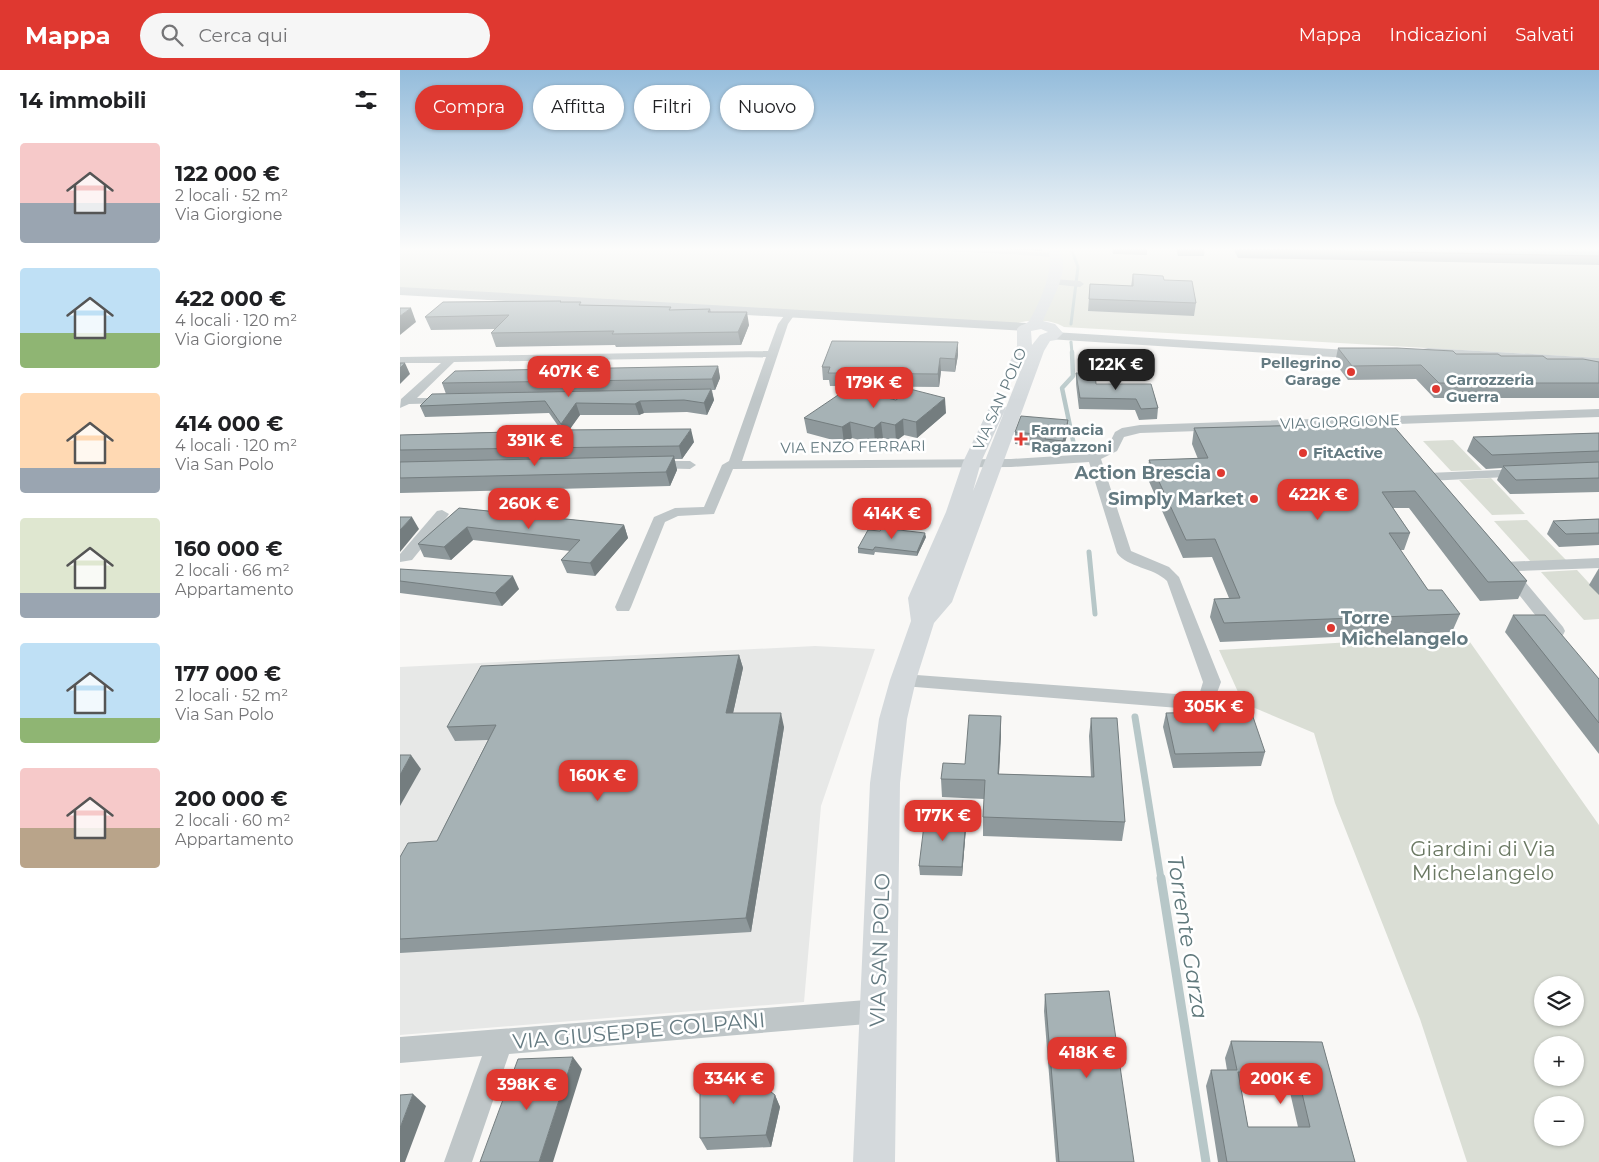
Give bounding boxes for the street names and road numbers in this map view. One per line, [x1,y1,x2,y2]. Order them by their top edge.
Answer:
street label: VIA SAN POLO [968,345,1031,453]
street label: VIA GIORGIONE [1280,410,1400,433]
street label: VIA ENZO FERRARI [780,436,926,457]
street label: VIA SAN POLO [864,872,895,1027]
street label: VIA GIUSEPPE COLPANI [512,1007,766,1054]

